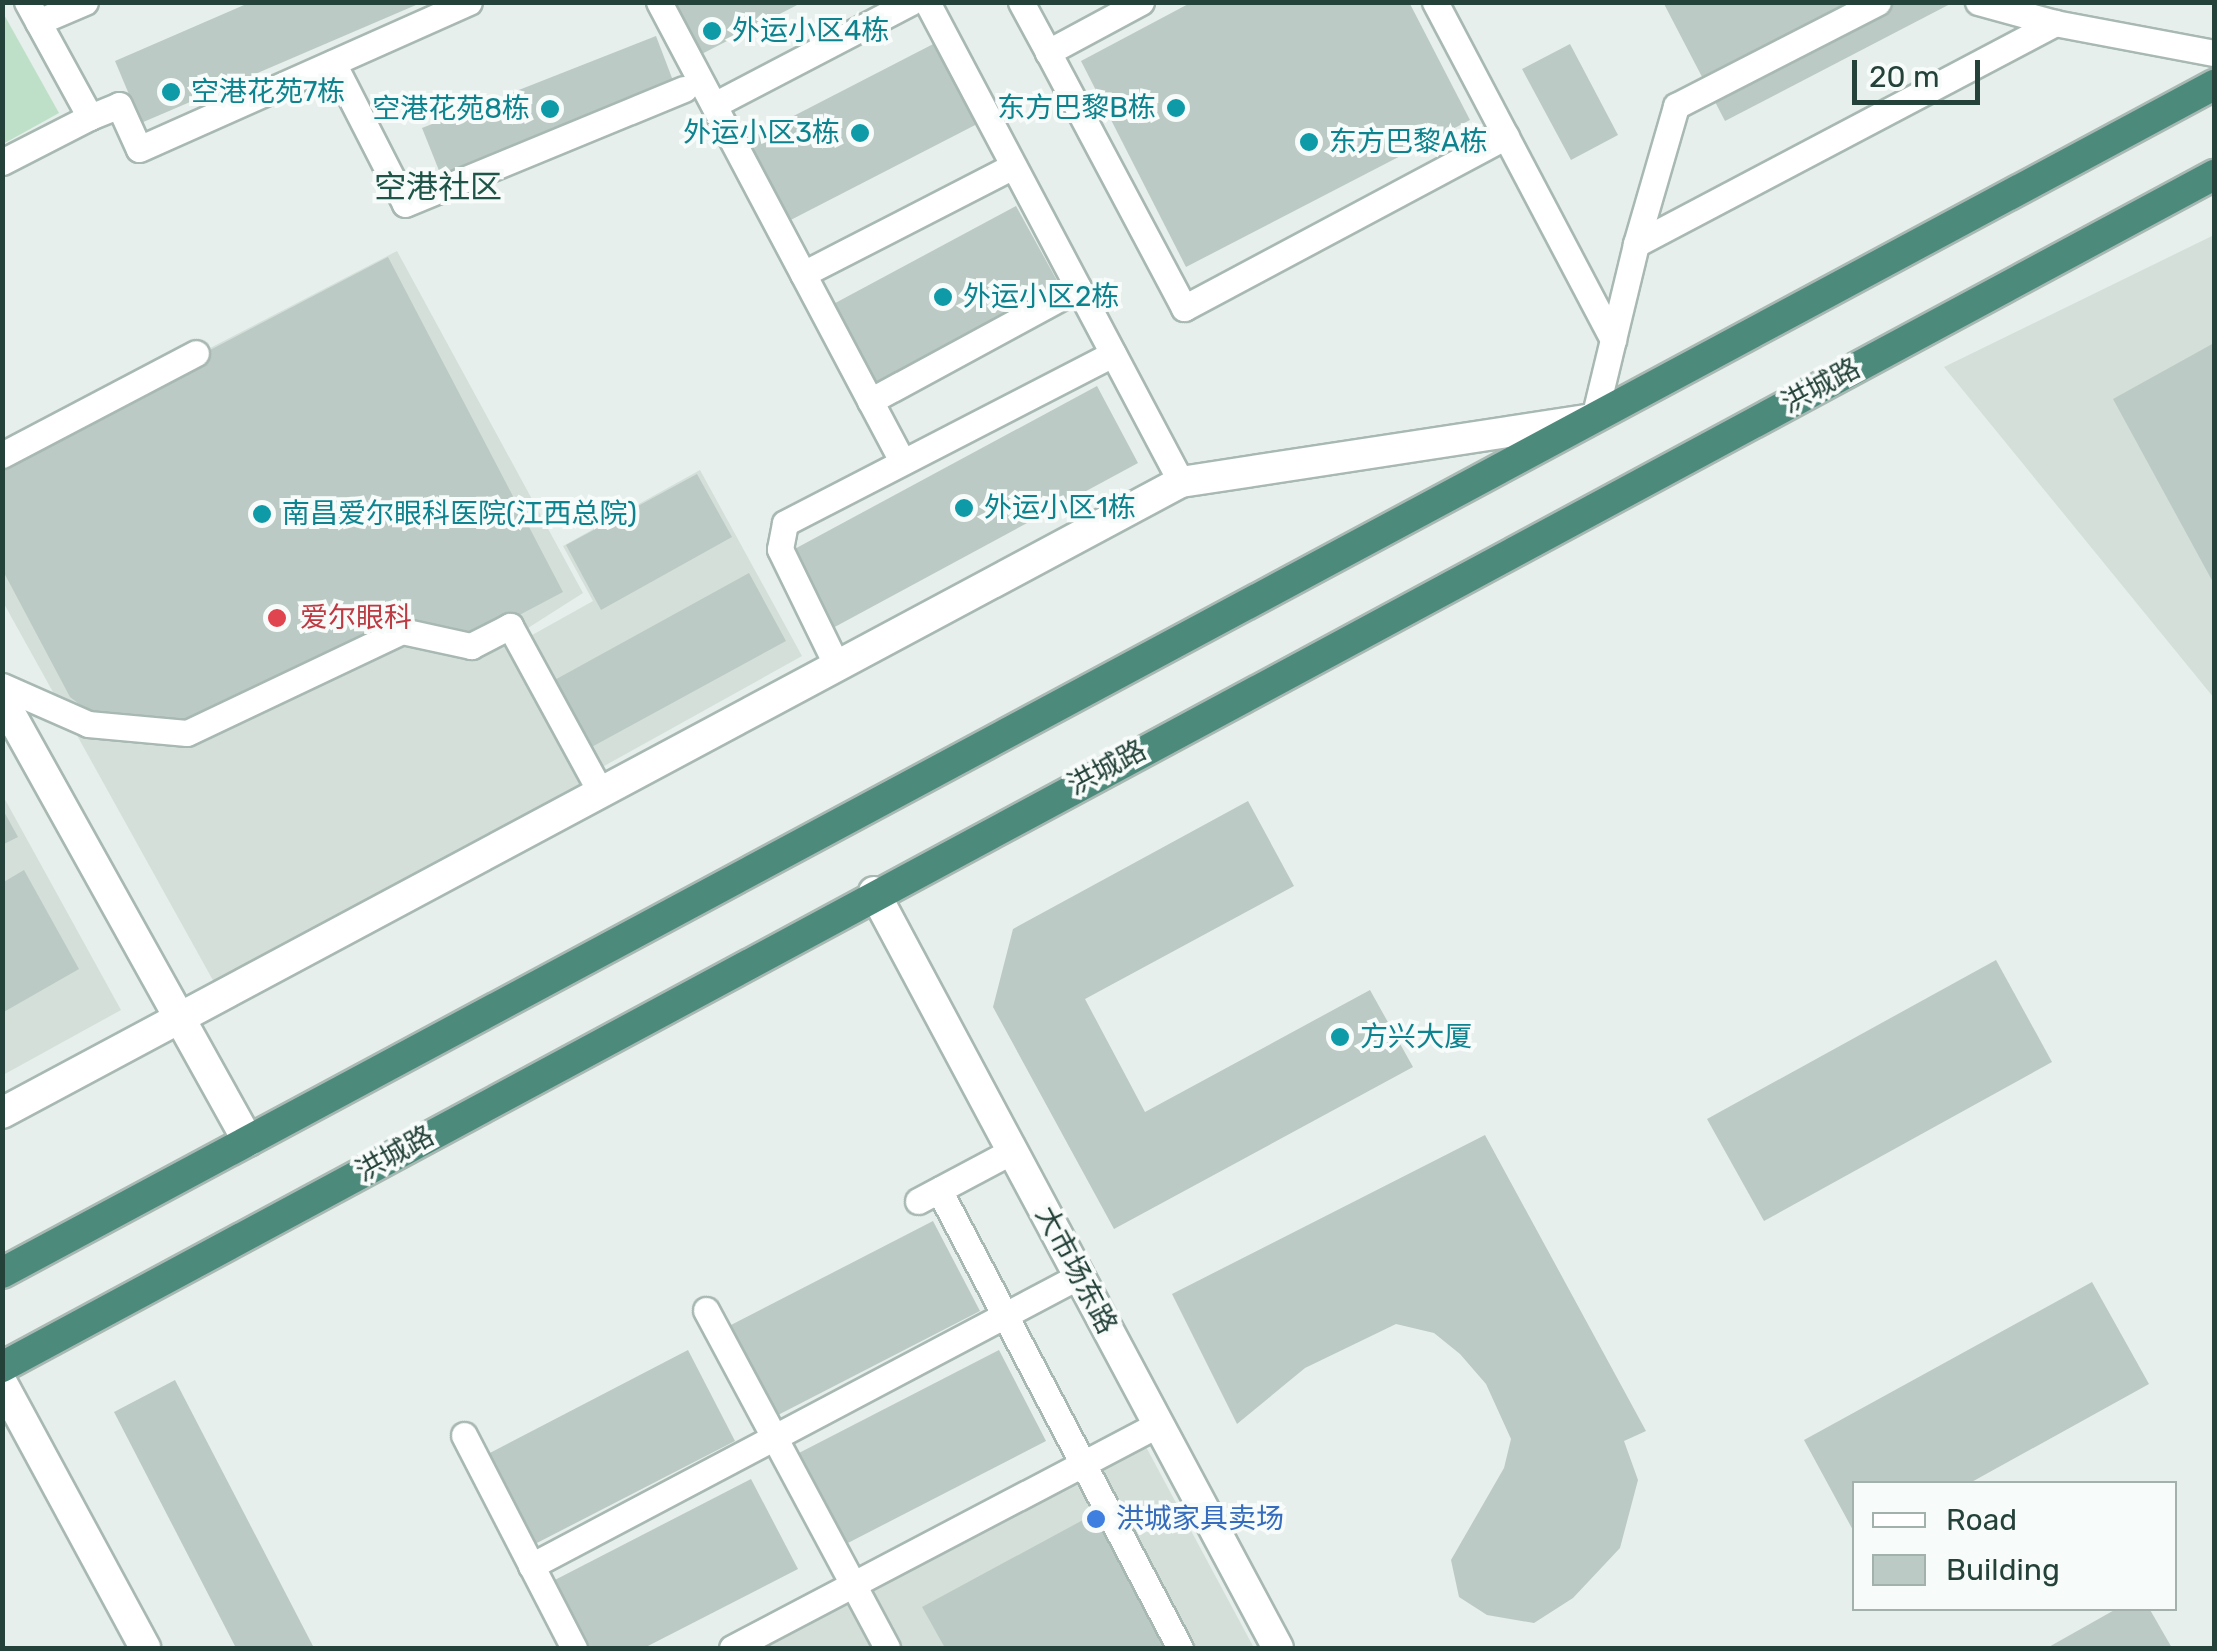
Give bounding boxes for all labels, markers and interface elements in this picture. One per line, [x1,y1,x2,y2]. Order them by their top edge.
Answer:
place label: 外运小区4栋 [732,14,889,48]
marker: 外运小区4栋 [701,20,723,42]
scale bar [1857,40,1984,102]
text: 20 m [1869,59,1940,95]
place label: 空港花苑7栋 [191,75,345,109]
marker: 空港花苑7栋 [160,81,182,103]
place label: 东方巴黎B栋 [997,91,1156,125]
place label: 空港花苑8栋 [372,92,530,126]
marker: 东方巴黎B栋 [1165,97,1187,119]
marker: 空港花苑8栋 [539,98,561,120]
place label: 外运小区3栋 [683,116,840,150]
marker: 外运小区3栋 [849,122,871,144]
place label: 东方巴黎A栋 [1329,125,1488,159]
marker: 东方巴黎A栋 [1298,131,1320,153]
district label: 空港社区 [374,168,502,206]
place label: 外运小区2栋 [963,280,1119,314]
marker: 外运小区2栋 [932,286,954,308]
street label: 洪城路 [1776,351,1866,421]
place label: 外运小区1栋 [984,491,1136,525]
place label: 南昌爱尔眼科医院(江西总院) [282,497,637,531]
marker: 外运小区1栋 [953,497,975,519]
marker: 南昌爱尔眼科医院(江西总院) [251,503,273,525]
place label: 爱尔眼科 [300,601,412,635]
marker: 爱尔眼科 [264,605,290,631]
street label: 洪城路 [1062,733,1152,803]
place label: 方兴大厦 [1360,1020,1472,1054]
marker: 方兴大厦 [1329,1026,1351,1048]
street label: 洪城路 [350,1119,440,1189]
street label: 大市场东路 [1028,1200,1124,1340]
legend [1852,1481,2177,1611]
place label: 洪城家具卖场 [1116,1502,1284,1536]
text: Road [1946,1502,2017,1538]
marker: 洪城家具卖场 [1085,1508,1107,1530]
text: Building [1946,1552,2060,1588]

